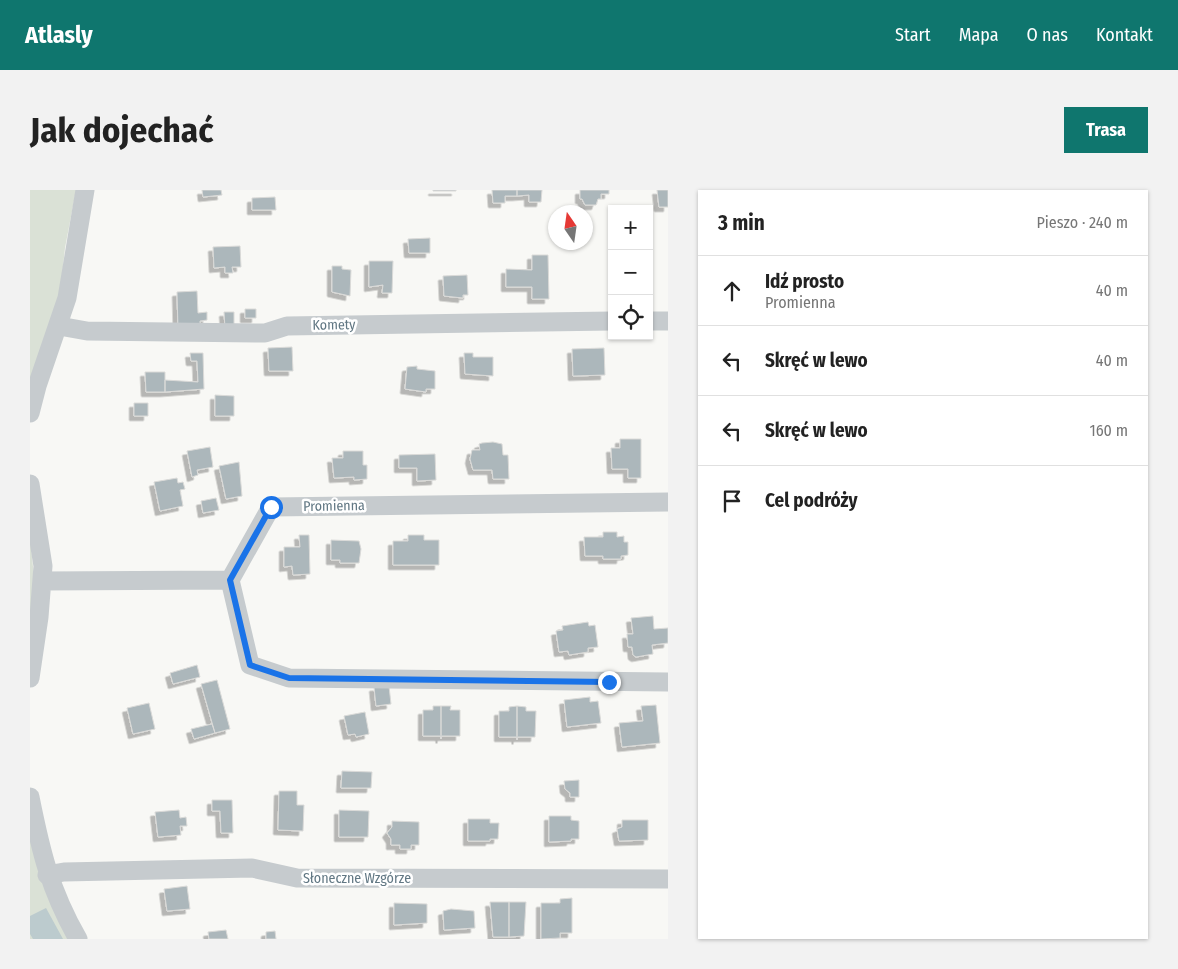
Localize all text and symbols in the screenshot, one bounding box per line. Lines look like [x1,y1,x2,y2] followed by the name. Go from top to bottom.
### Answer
[25,21,93,49] text: Atlasly
[895,24,931,46] text: Start
[959,24,999,46] text: Mapa
[1027,24,1068,46] text: O nas
[1096,24,1153,46] text: Kontakt
[1064,107,1148,153] button: Trasa
[30,109,213,151] text: Jak dojechać
[548,205,593,250] north arrow
[608,205,653,340] map controls
[608,205,653,250] button: +
[718,210,765,236] text: 3 min
[1036,213,1128,232] text: Pieszo · 240 m
[608,250,653,295] button: −
[765,270,844,293] text: Idź prosto
[718,277,746,305] icon: ahead
[1096,281,1128,300] text: 40 m
[765,293,836,312] text: Promienna
[608,295,653,340] button: locate
[312,316,356,334] street label: Komety
[718,347,746,375] icon: left
[765,349,868,372] text: Skręć w lewo
[1096,351,1128,370] text: 40 m
[718,417,746,445] icon: left
[765,419,868,442] text: Skręć w lewo
[1089,421,1128,440] text: 160 m
[718,487,746,515] icon: arrive
[765,489,858,512] text: Cel podróży
[260,496,283,519] route start
[303,497,365,515] street label: Promienna
[598,671,621,694] route end
[303,870,411,887] street label: Słoneczne Wzgórze

